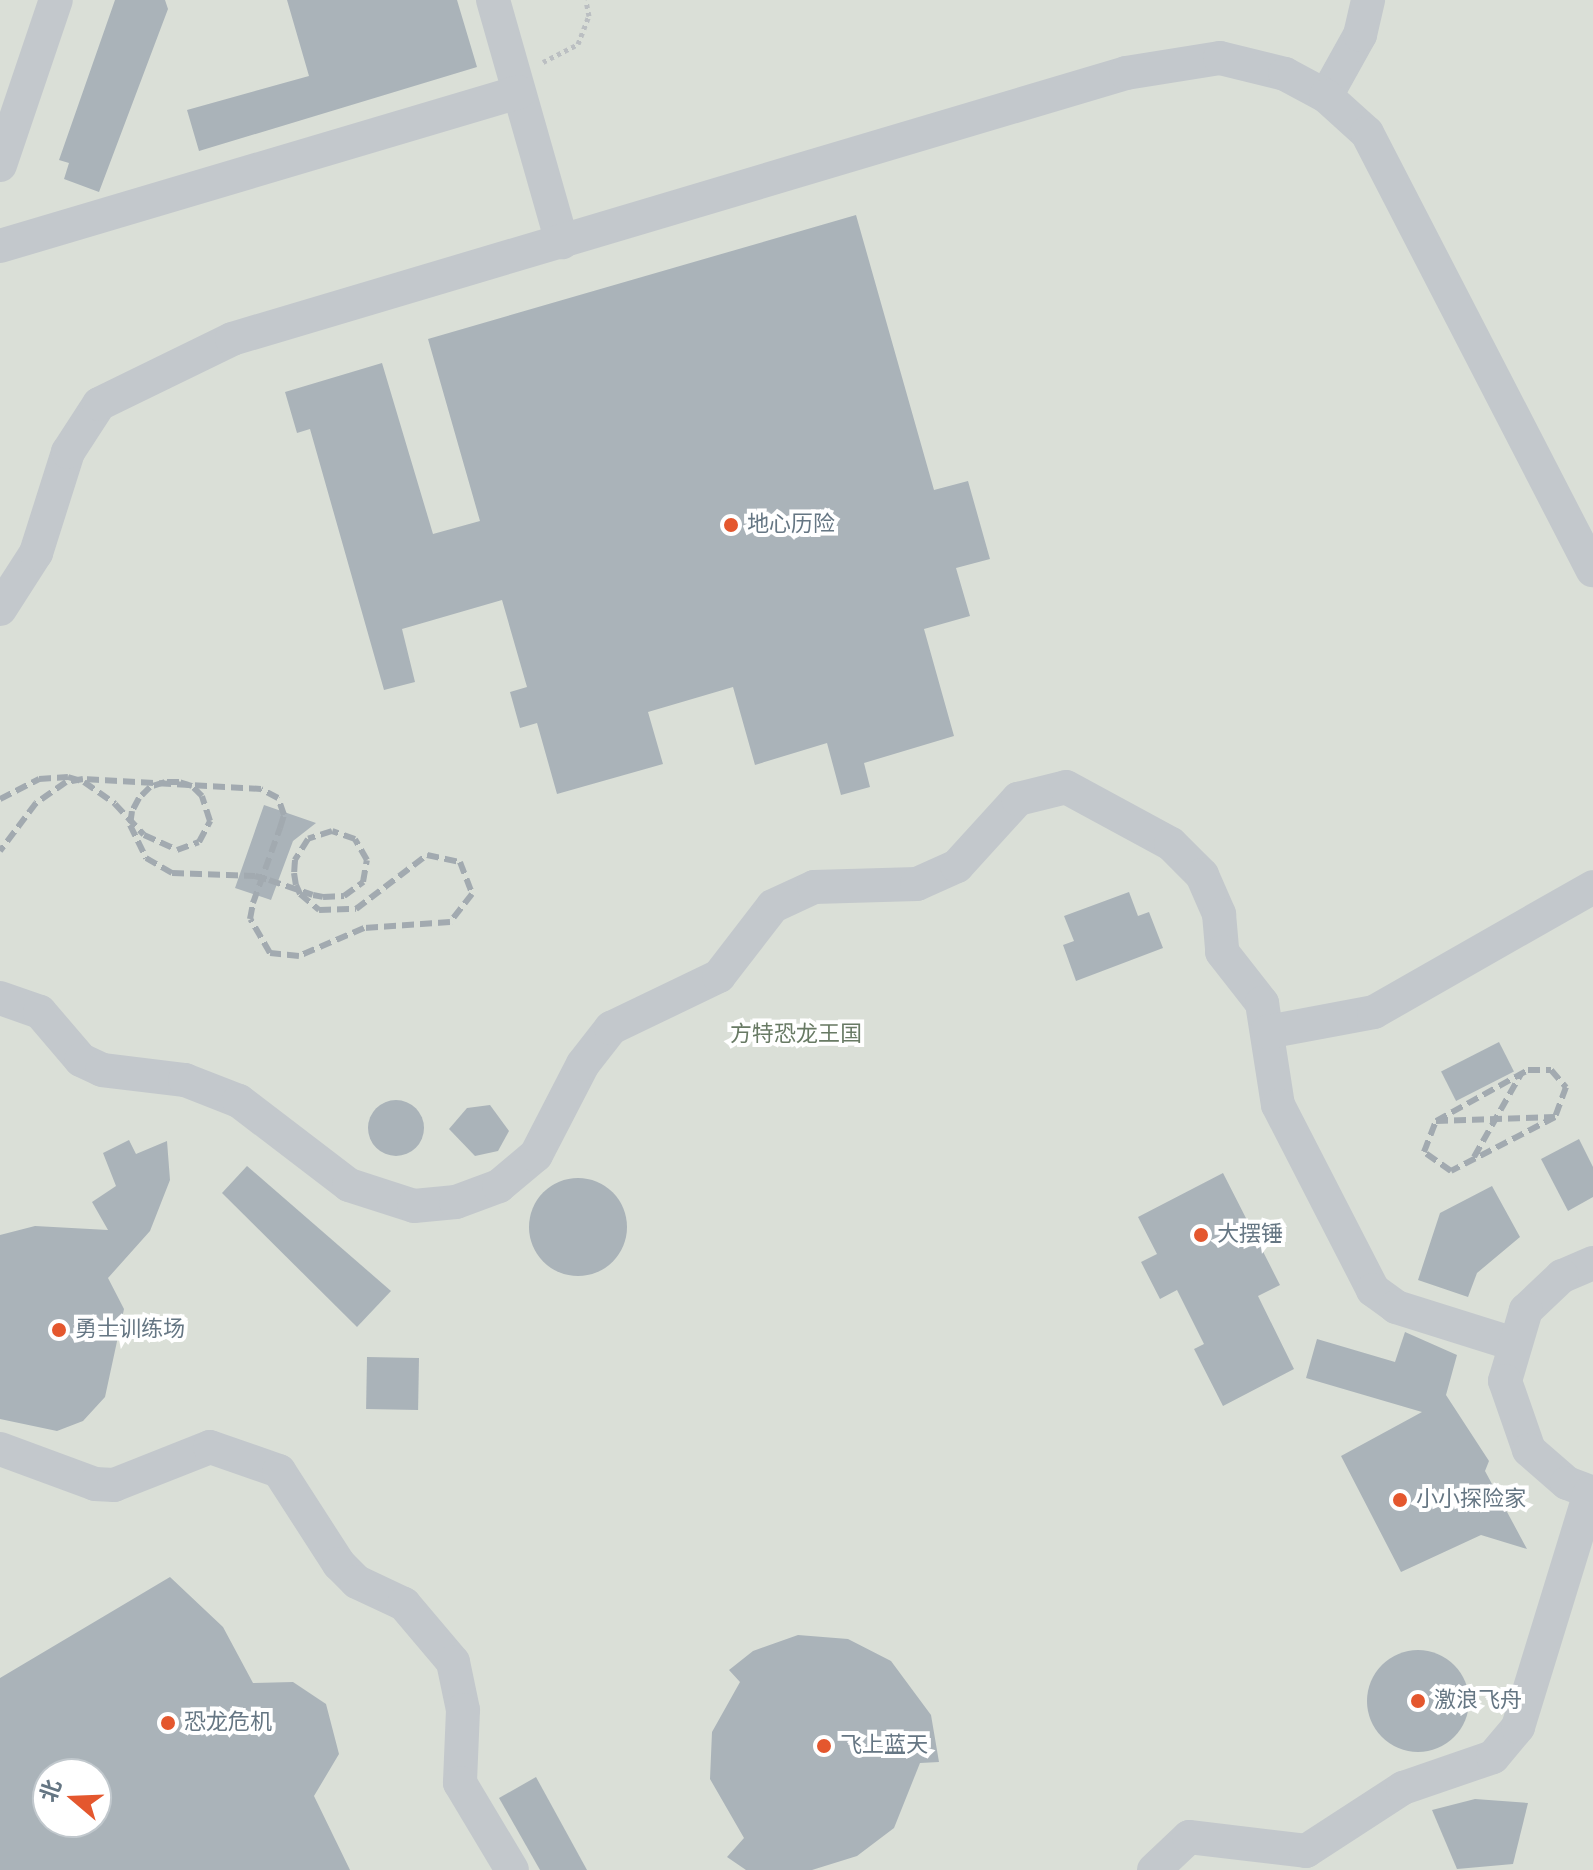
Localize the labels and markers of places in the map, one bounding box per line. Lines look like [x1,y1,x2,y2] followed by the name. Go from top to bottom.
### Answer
[747,512,835,538] place label: 地心历险
[722,516,740,534] marker: 地心历险
[1217,1222,1283,1248] place label: 大摆锤
[1192,1226,1210,1244] marker: 大摆锤
[75,1317,185,1343] place label: 勇士训练场
[50,1321,68,1339] marker: 勇士训练场
[1416,1487,1526,1513] place label: 小小探险家
[1391,1491,1409,1509] marker: 小小探险家
[1434,1688,1522,1714] place label: 激浪飞舟
[1409,1692,1427,1710] marker: 激浪飞舟
[184,1710,272,1736] place label: 恐龙危机
[159,1714,177,1732] marker: 恐龙危机
[840,1733,928,1759] place label: 飞上蓝天
[815,1737,833,1755] marker: 飞上蓝天

